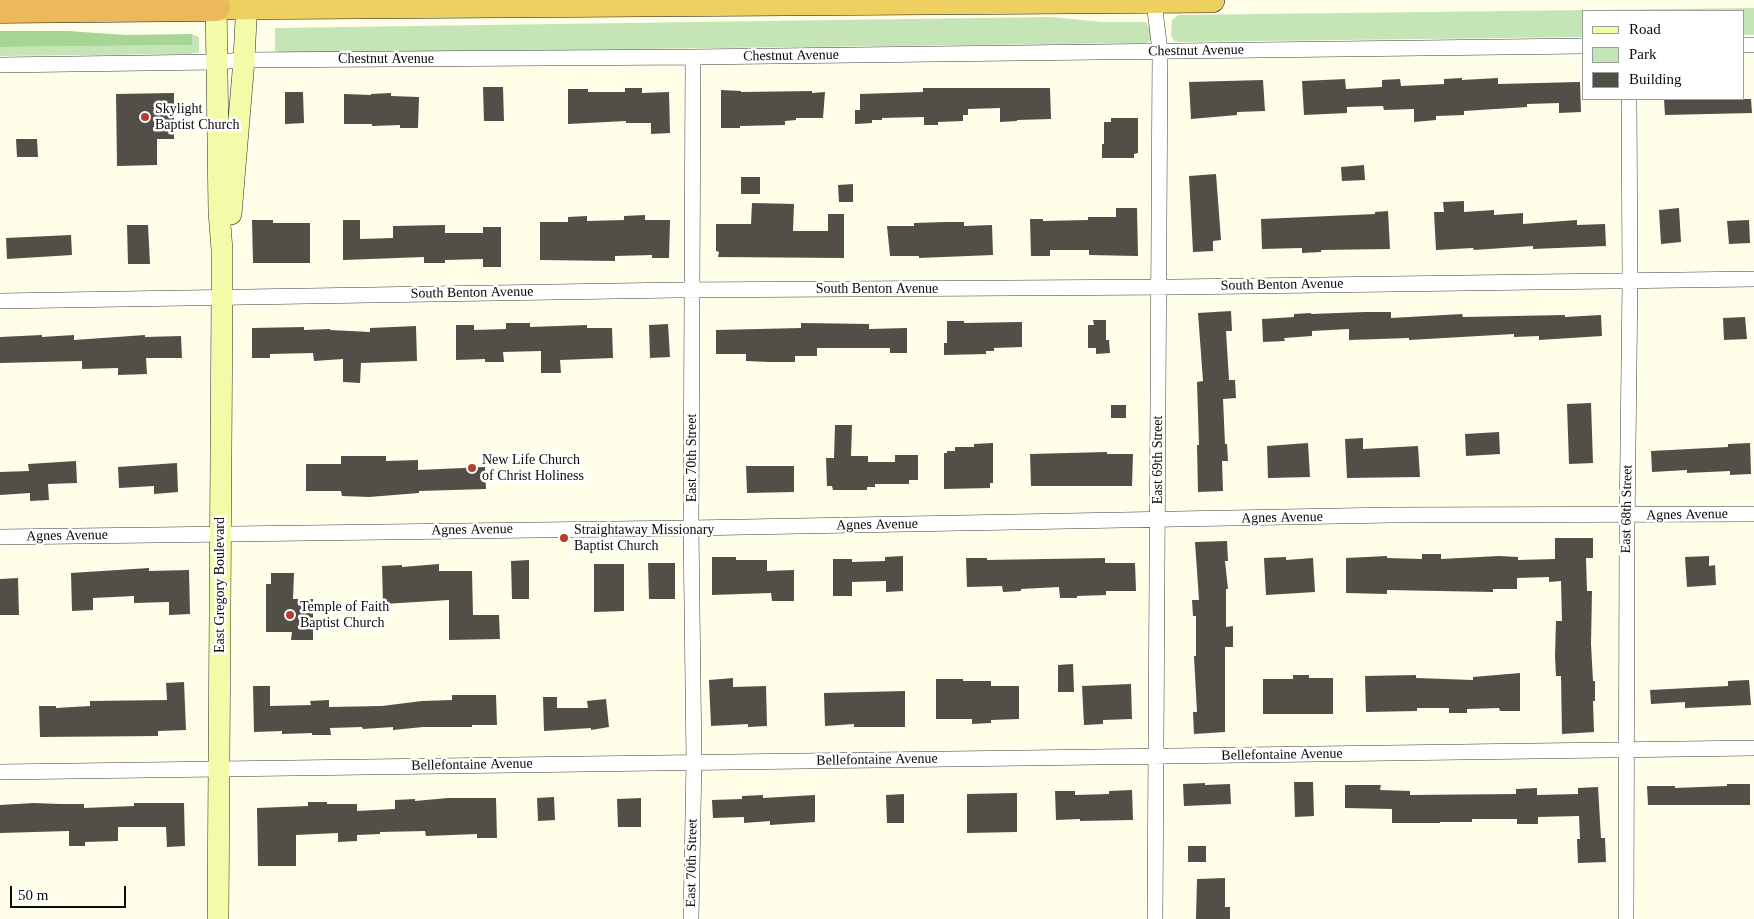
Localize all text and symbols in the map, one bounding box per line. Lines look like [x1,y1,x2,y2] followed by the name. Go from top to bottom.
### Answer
[1582,10,1744,100] legend
[1629,21,1661,37] text: Road
[1148,42,1244,60] street label: Chestnut Avenue
[1629,46,1657,62] text: Park
[743,47,839,65] street label: Chestnut Avenue
[338,51,434,67] street label: Chestnut Avenue
[1629,71,1682,87] text: Building
[155,101,239,134] place label: Skylight Baptist Church
[139,111,151,123] marker: Skylight Baptist Church
[1221,276,1343,294] street label: South Benton Avenue
[816,281,938,297] street label: South Benton Avenue
[411,284,533,302] street label: South Benton Avenue
[684,414,700,502] street label: East 70th Street
[1150,416,1166,504] street label: East 69th Street
[482,452,584,484] place label: New Life Church of Christ Holiness
[466,462,478,474] marker: New Life Church of Christ Holiness
[1618,465,1636,553] street label: East 68th Street
[1646,506,1728,524] street label: Agnes Avenue
[1241,509,1323,527] street label: Agnes Avenue
[836,516,918,534] street label: Agnes Avenue
[212,517,228,653] street label: East Gregory Boulevard
[431,521,513,539] street label: Agnes Avenue
[574,522,714,554] place label: Straightaway Missionary Baptist Church
[26,527,108,545] street label: Agnes Avenue
[558,532,570,544] marker: Straightaway Missionary Baptist Church
[300,599,389,632] place label: Temple of Faith Baptist Church
[284,609,296,621] marker: Temple of Faith Baptist Church
[1221,746,1343,764] street label: Bellefontaine Avenue
[816,751,938,769] street label: Bellefontaine Avenue
[411,756,533,774] street label: Bellefontaine Avenue
[683,819,701,907] street label: East 70th Street
[12,876,129,908] scale bar
[18,887,48,903] text: 50 m

